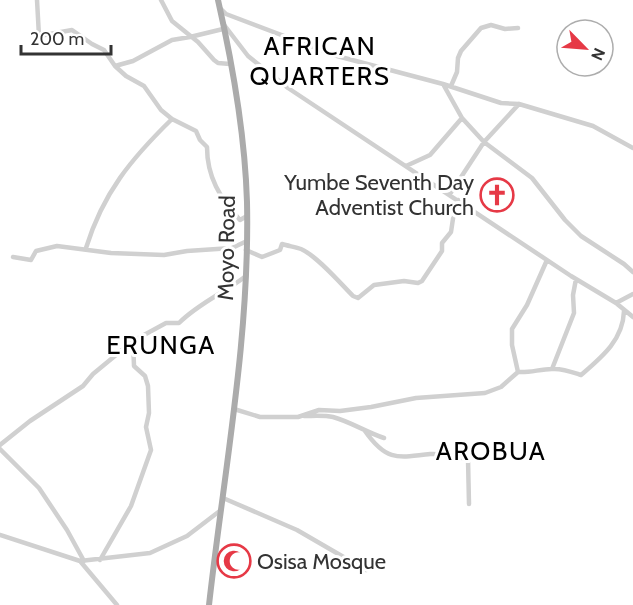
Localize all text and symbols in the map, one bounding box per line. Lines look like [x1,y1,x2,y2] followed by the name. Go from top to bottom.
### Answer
[21,18,111,56] scale bar
[555,18,615,78] north arrow
[30,28,84,50] text: 200 m
[250,30,390,92] district label: AFRICAN QUARTERS
[587,45,609,63] text: N
[283,169,474,221] place label: Yumbe Seventh Day Adventist Church
[479,177,515,213] church icon: Yumbe Seventh Day Adventist Church
[212,195,241,301] street label: Moyo Road
[106,329,216,361] district label: ERUNGA
[436,435,546,467] district label: AROBUA
[216,543,252,579] mosque icon: Osisa Mosque
[257,548,386,575] place label: Osisa Mosque

